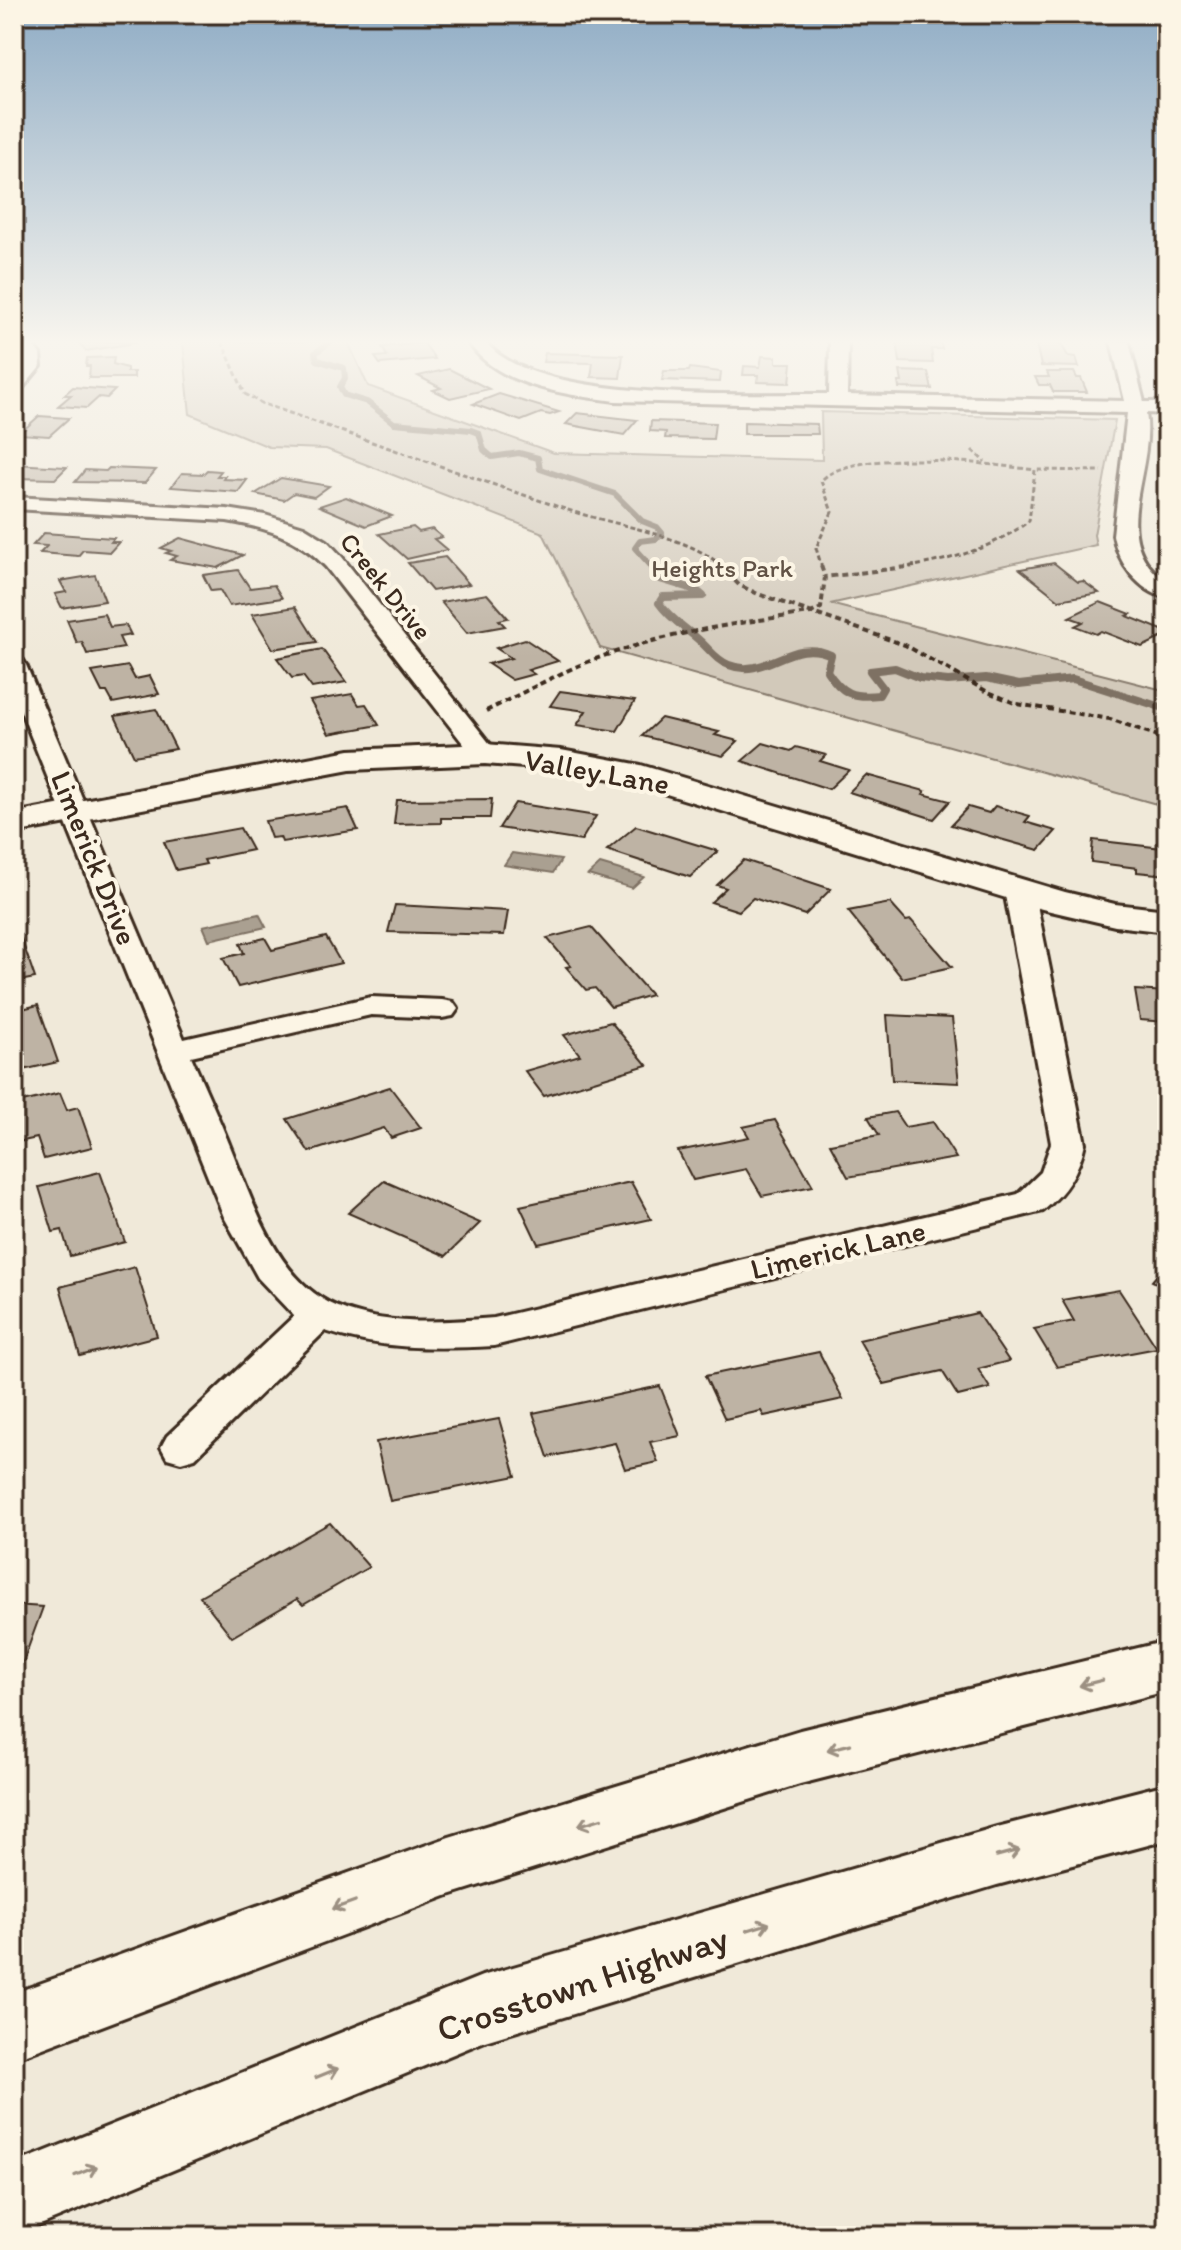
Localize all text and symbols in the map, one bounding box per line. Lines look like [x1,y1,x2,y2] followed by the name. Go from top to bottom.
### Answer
[333,526,439,646] street label: Creek Drive
[651,552,793,584] park label: Heights Park
[522,741,672,802] street label: Valley Lane
[43,765,146,950] street label: Limerick Drive
[747,1211,929,1288] street label: Limerick Lane
[1078,1677,1104,1692] one-way arrow
[826,1741,852,1756] one-way arrow
[578,1816,603,1830] one-way arrow
[994,1845,1020,1860] one-way arrow
[331,1898,356,1913] one-way arrow
[431,1916,733,2051] street label: Crosstown Highway
[745,1919,771,1934] one-way arrow
[314,2064,339,2079] one-way arrow
[73,2163,98,2177] one-way arrow

